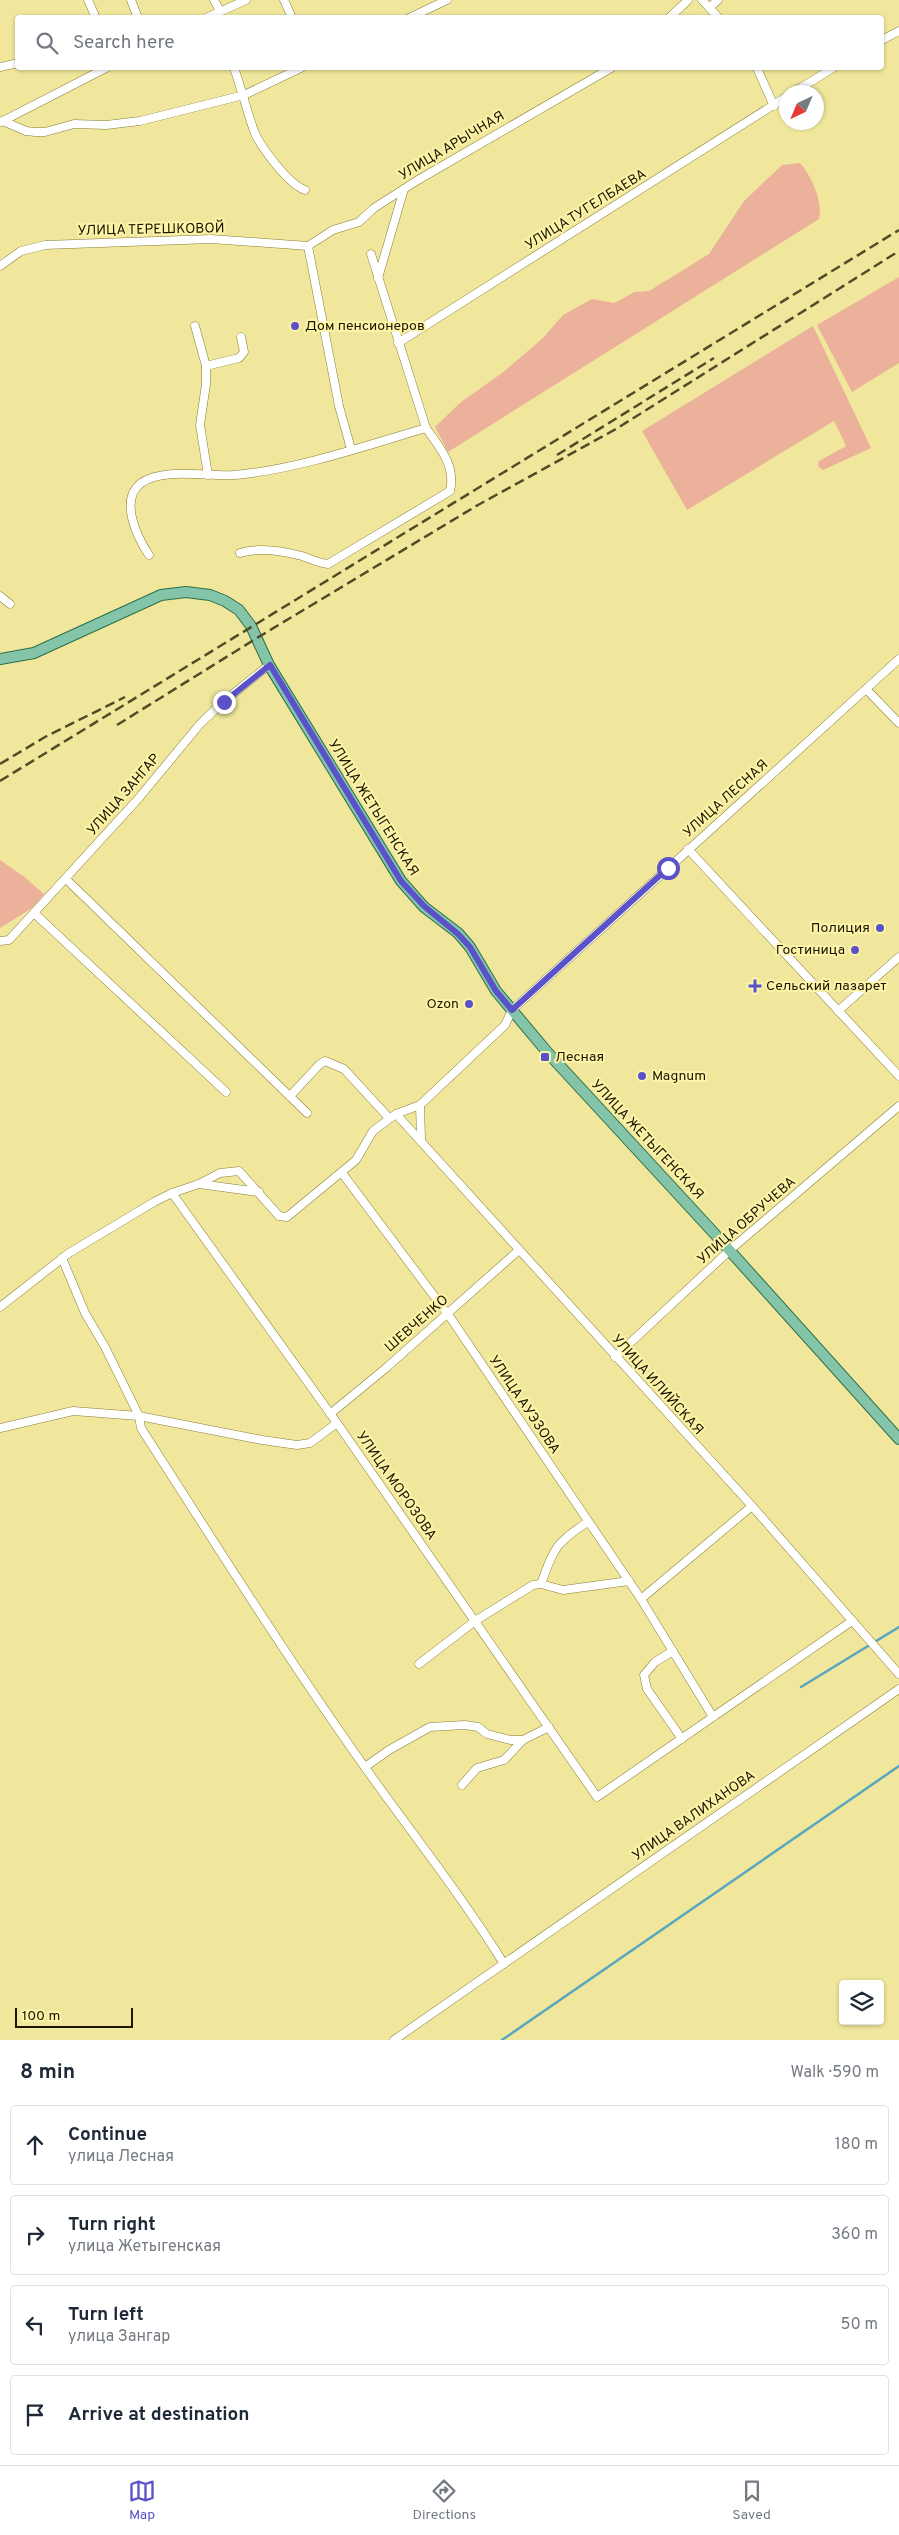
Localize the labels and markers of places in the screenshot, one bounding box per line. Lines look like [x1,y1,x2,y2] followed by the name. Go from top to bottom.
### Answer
[305,318,425,335] place label: Дом пенсионеров
[289,320,301,332] marker: Дом пенсионеров
[811,920,870,937] place label: Полиция
[874,922,886,934] marker: Полиция
[776,942,845,959] place label: Гостиница
[849,944,861,956] marker: Гостиница
[766,978,887,995] place label: Сельский лазарет
[748,979,762,993] marker: Сельский лазарет
[426,996,459,1013] place label: Ozon
[463,998,475,1010] marker: Ozon
[555,1049,604,1066] place label: Лесная
[539,1051,551,1063] marker: Лесная
[652,1068,706,1085] place label: Magnum
[636,1070,648,1082] marker: Magnum

